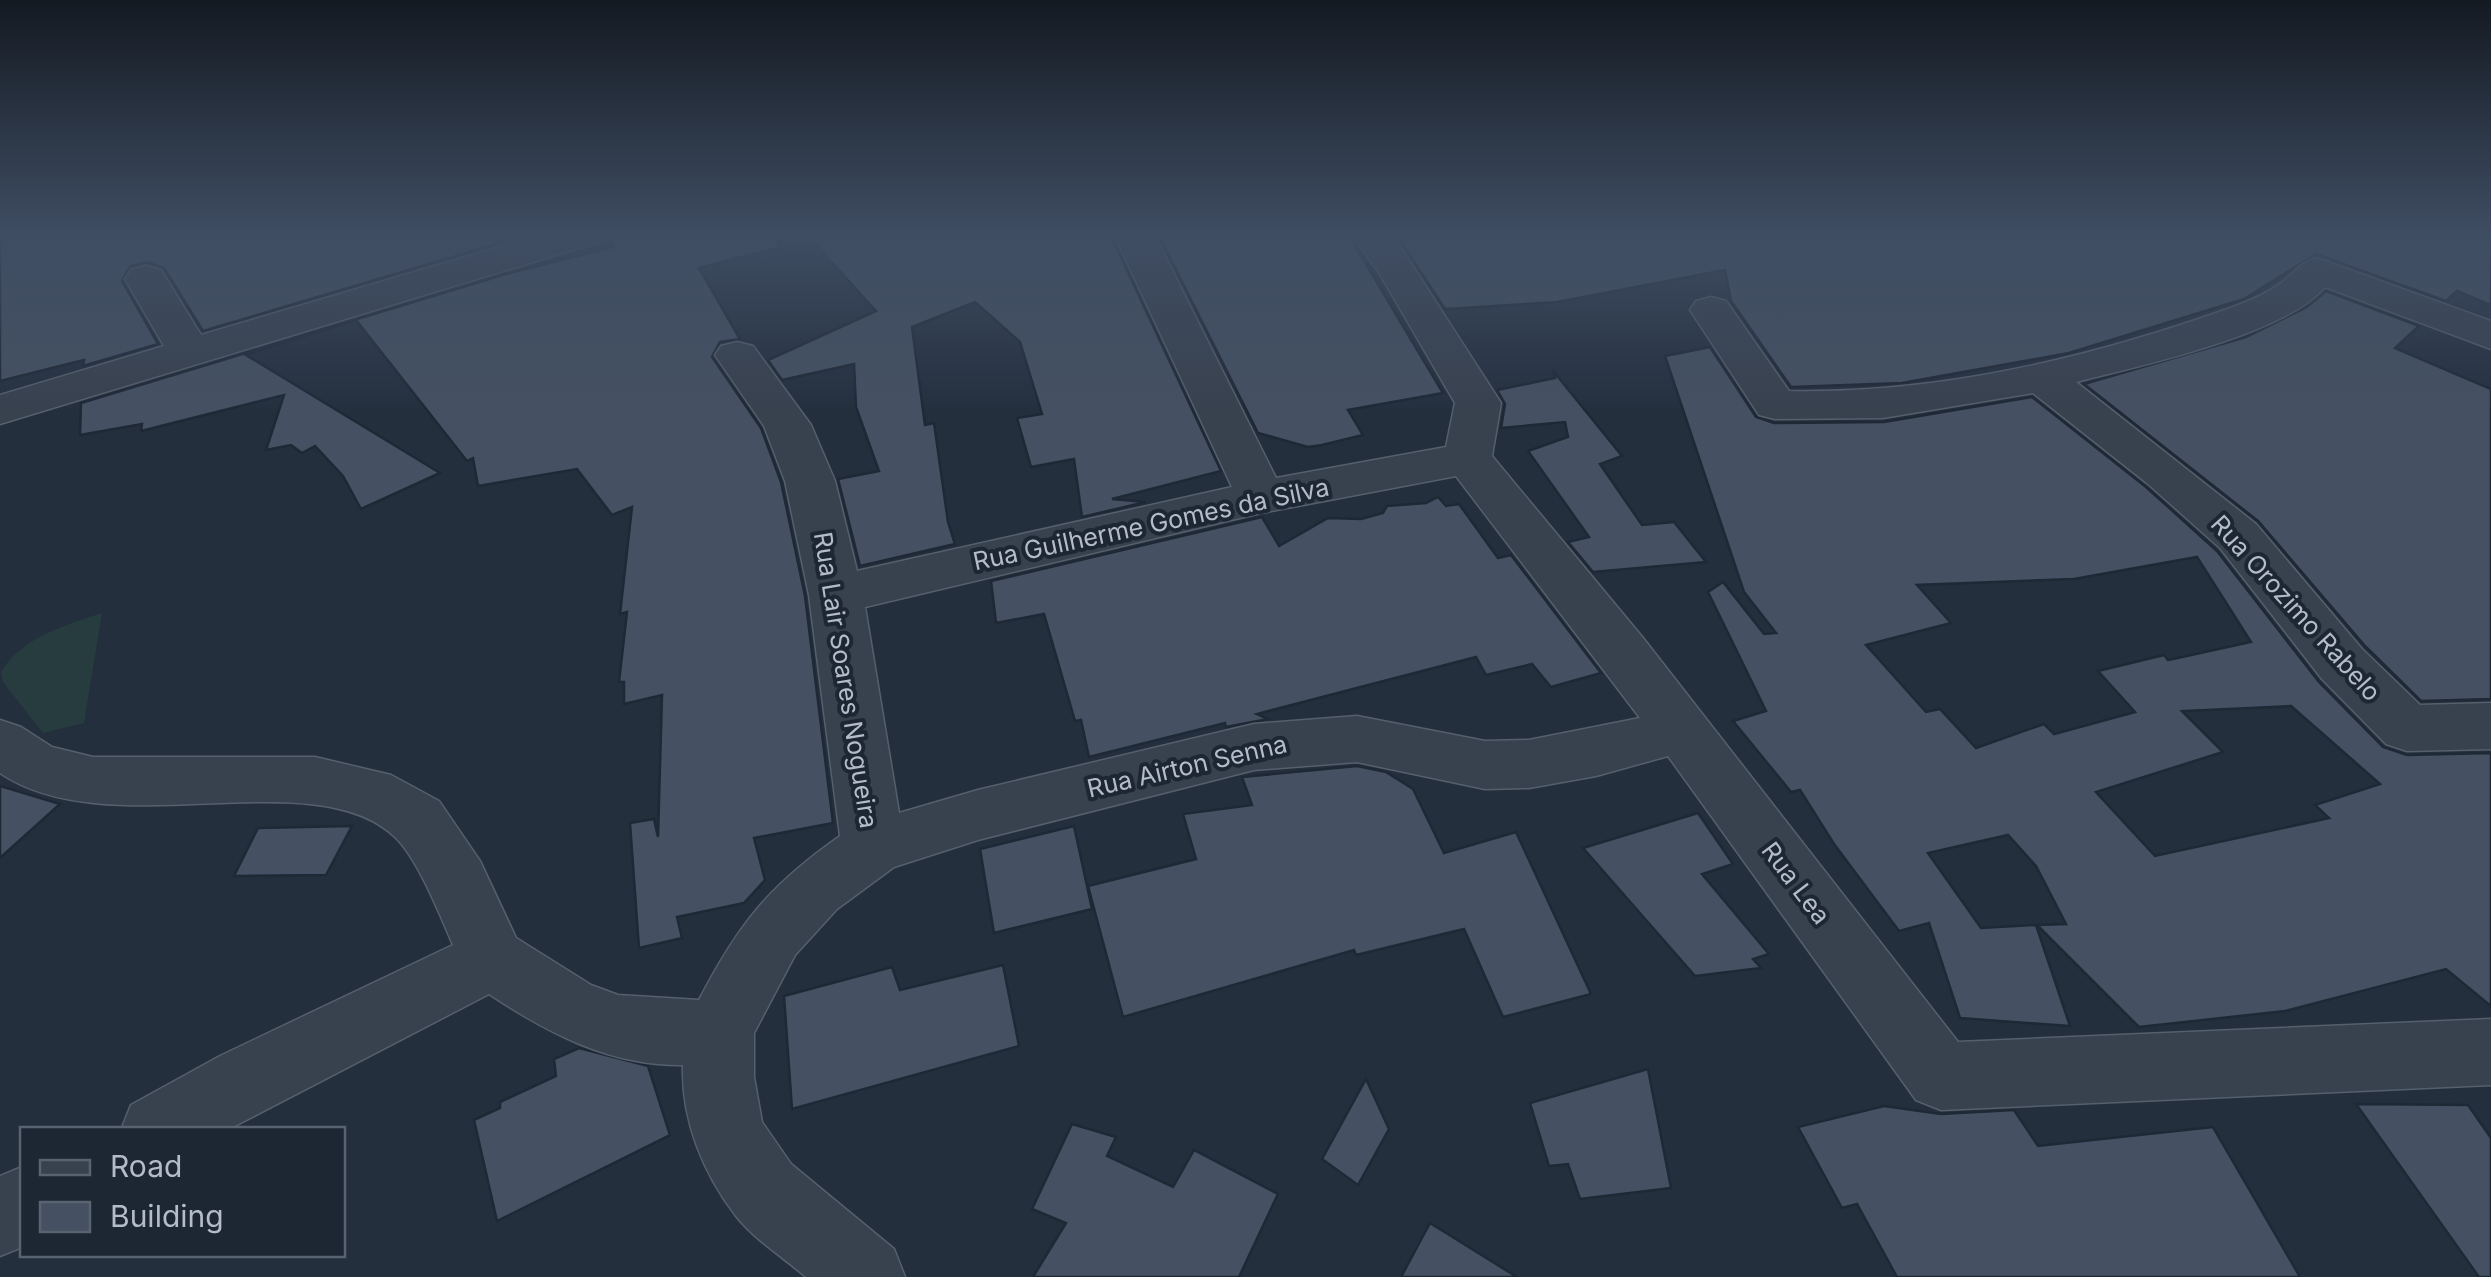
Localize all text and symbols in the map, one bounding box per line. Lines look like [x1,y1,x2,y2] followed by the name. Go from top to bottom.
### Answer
[970,472,1332,576] street label: Rua Guilherme Gomes da Silva
[2205,509,2387,707] street label: Rua Orozimo Rabelo
[808,530,884,830] street label: Rua Lair Soares Nogueira
[1084,728,1290,804] street label: Rua Airton Senna
[1755,836,1837,930] street label: Rua Lea
[20,1127,345,1257] legend
[110,1148,182,1184] text: Road
[110,1198,224,1234] text: Building

